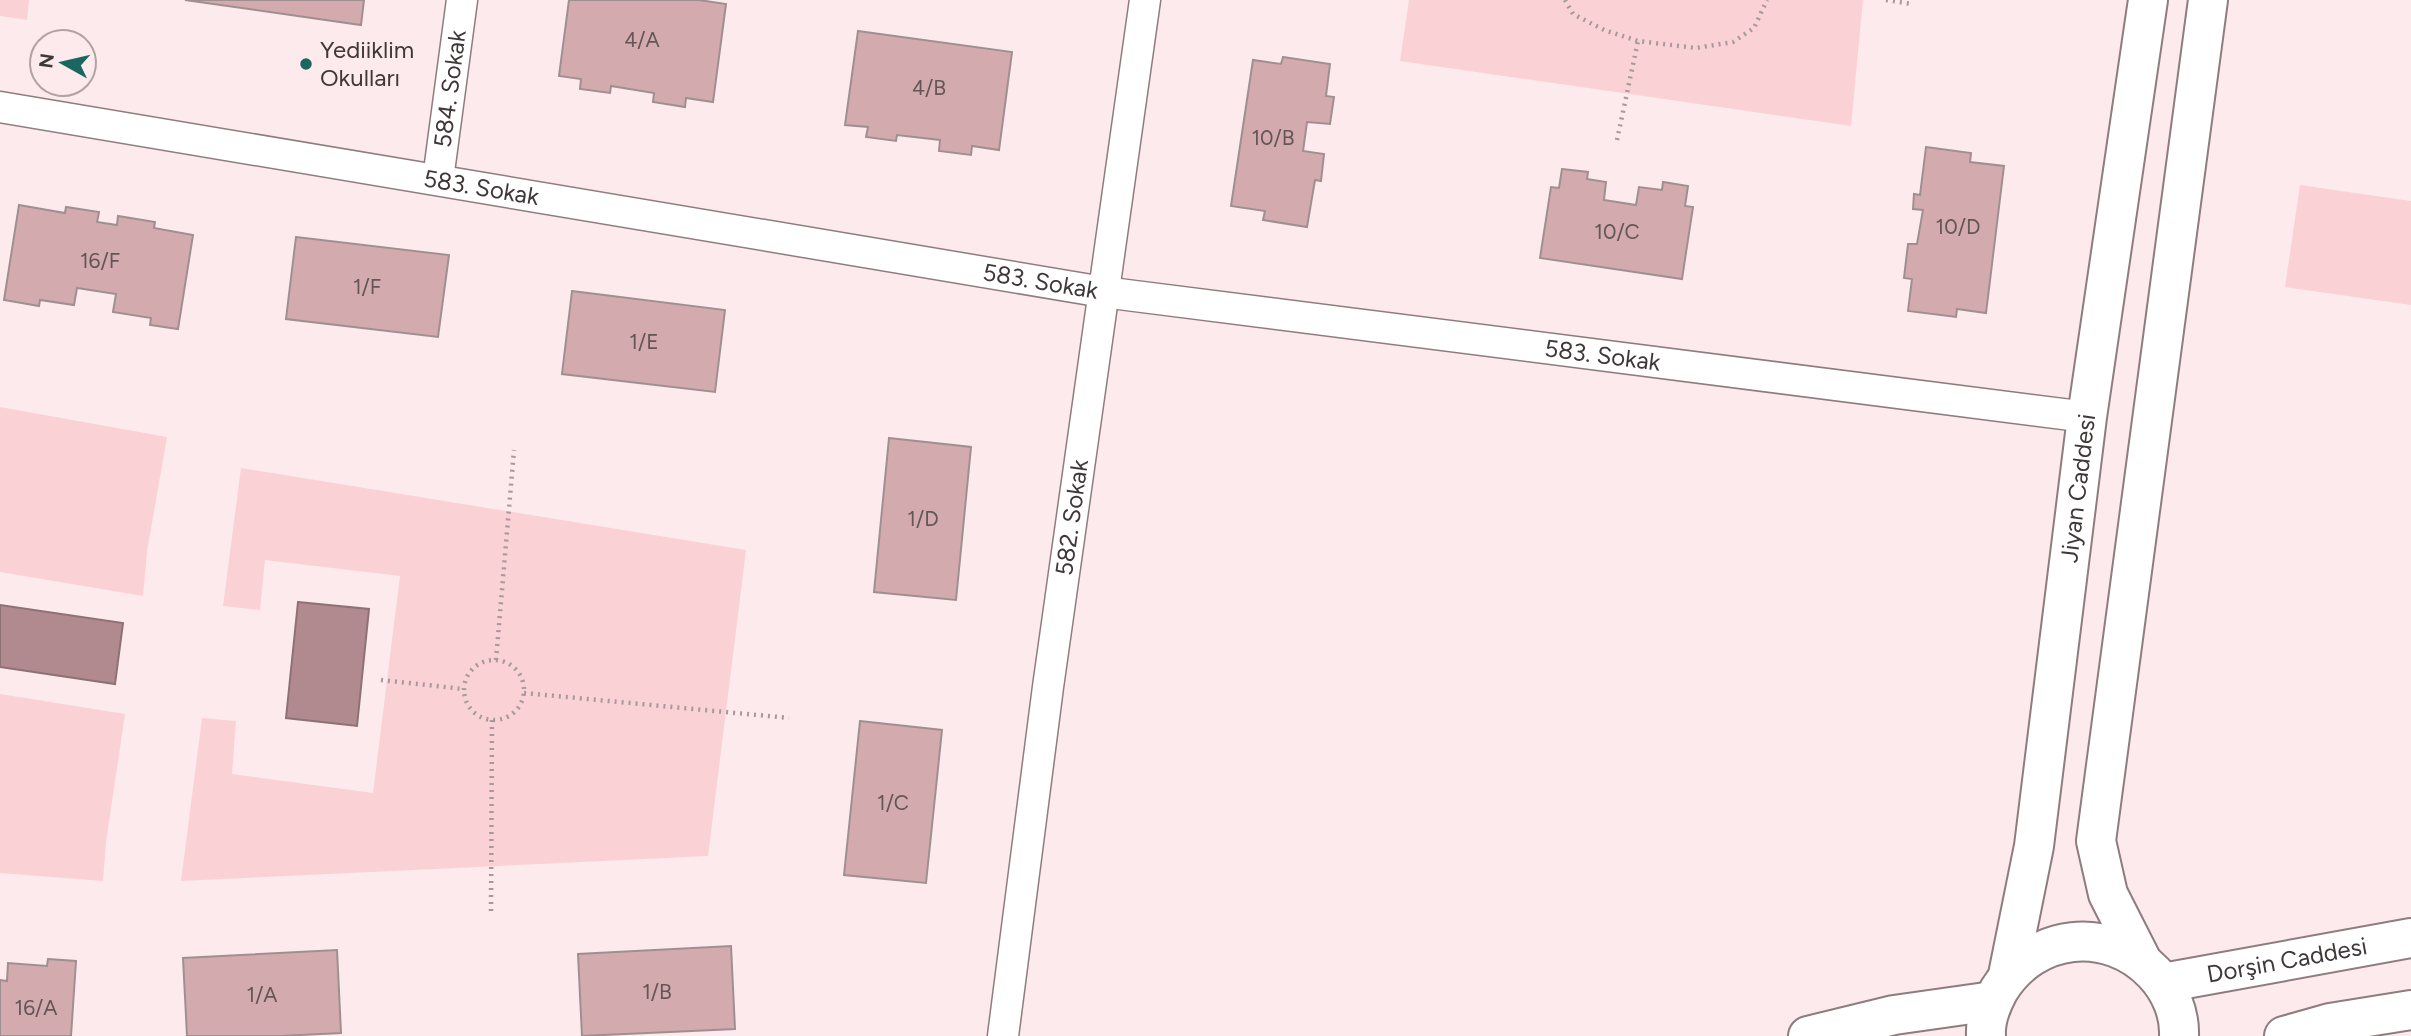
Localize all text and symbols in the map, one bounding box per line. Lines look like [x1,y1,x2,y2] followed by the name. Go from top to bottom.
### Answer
[624,27,660,52] house number: 4/A
[28,28,98,98] north arrow
[427,28,472,149] street label: 584. Sokak
[320,35,414,92] place label: Yediiklim Okulları
[34,52,59,70] text: N
[298,56,314,72] marker: Yediiklim Okulları
[912,75,946,100] house number: 4/B
[1251,125,1295,150] house number: 10/B
[422,163,542,211] street label: 583. Sokak
[1936,214,1980,239] house number: 10/D
[1594,219,1640,244] house number: 10/C
[80,248,120,273] house number: 16/F
[981,257,1101,305] street label: 583. Sokak
[353,274,381,299] house number: 1/F
[629,329,659,354] house number: 1/E
[1543,333,1663,377] street label: 583. Sokak
[2054,412,2101,564] street label: Jiyan Caddesi
[1049,457,1094,577] street label: 582. Sokak
[907,506,939,531] house number: 1/D
[877,790,909,815] house number: 1/C
[2204,931,2369,989] street label: Dorşin Caddesi
[642,979,672,1004] house number: 1/B
[246,982,278,1007] house number: 1/A
[15,995,57,1020] house number: 16/A

